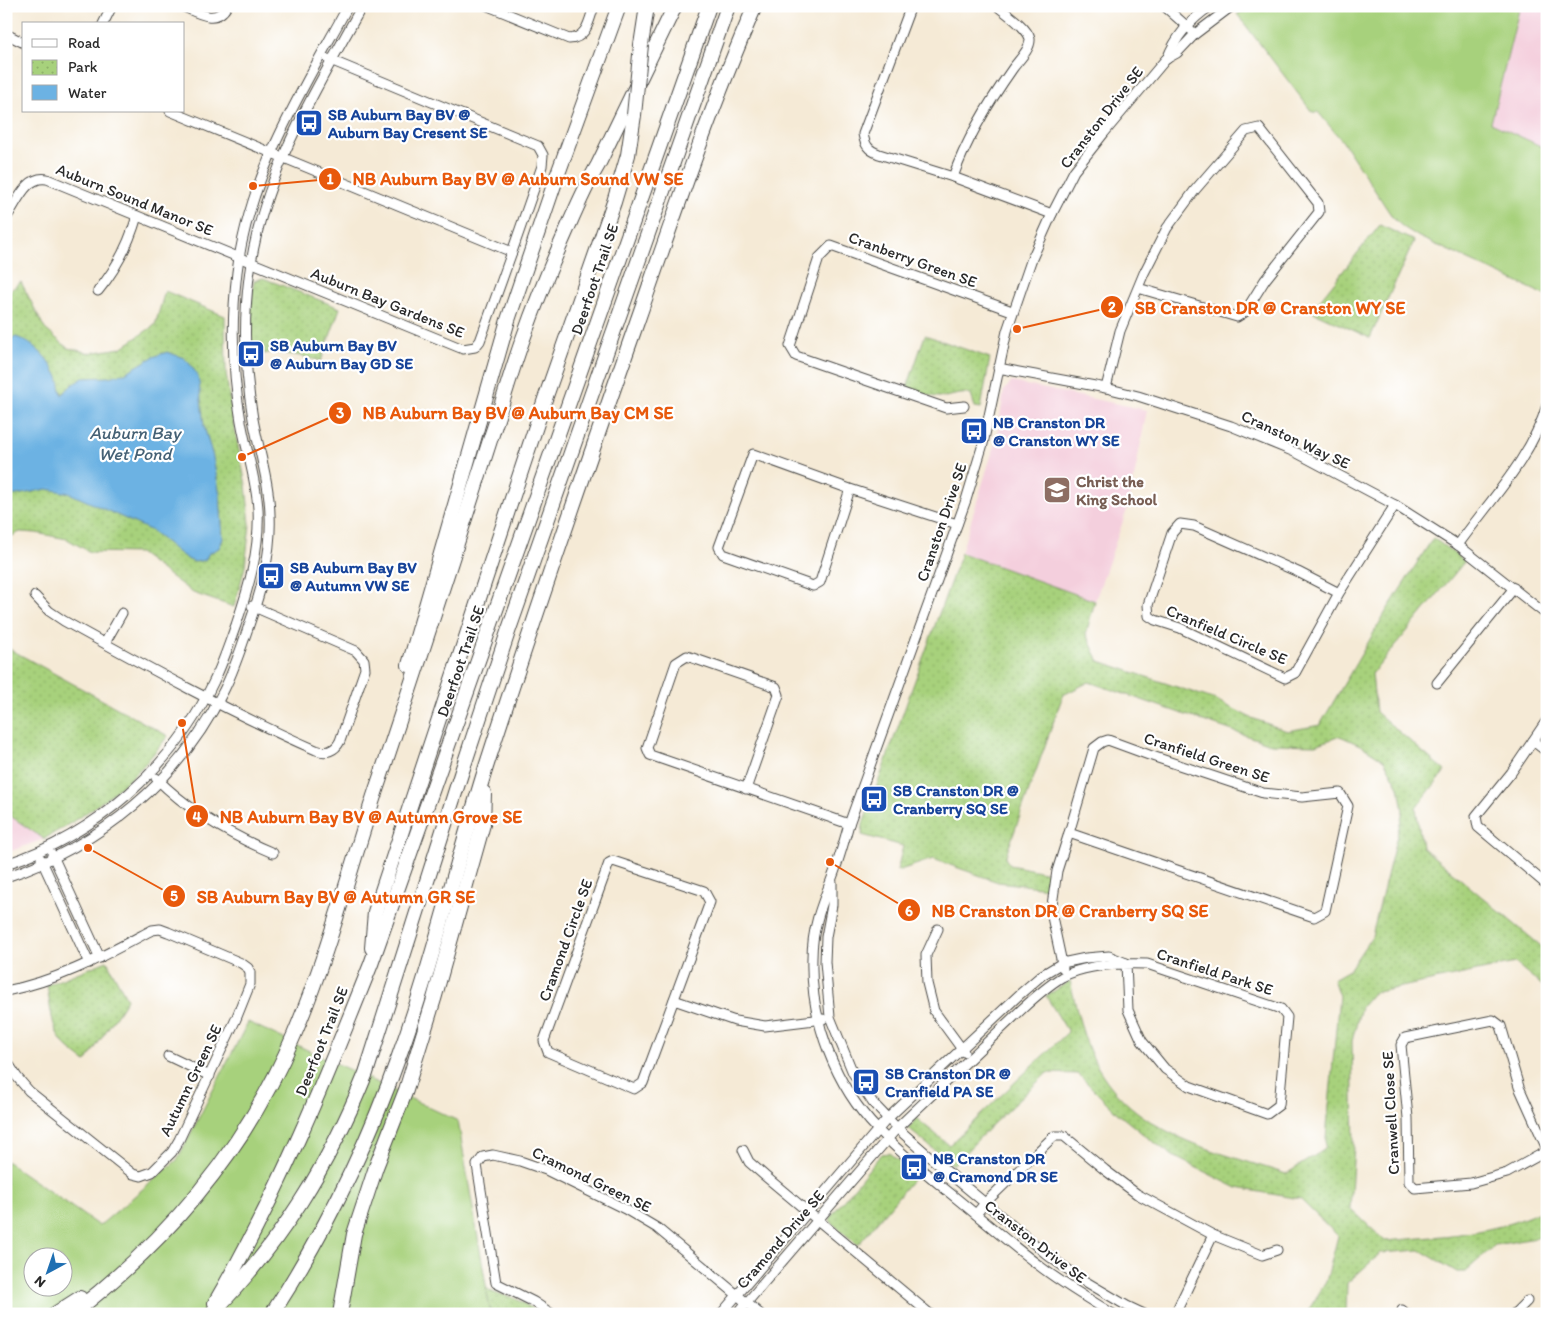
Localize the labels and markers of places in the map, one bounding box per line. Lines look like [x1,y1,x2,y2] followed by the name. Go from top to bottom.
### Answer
[327,105,488,143] place label: SB Auburn Bay BV @ Auburn Bay Cresent SE
[294,108,324,138] bus stop icon: SB Auburn Bay BV @ Auburn Bay Cresent SE
[317,163,693,196] callout: NB Auburn Bay BV @ Auburn Sound VW SE
[1100,291,1415,324] callout: SB Cranston DR @ Cranston WY SE
[270,336,413,374] place label: SB Auburn Bay BV @ Auburn Bay GD SE
[236,339,266,369] bus stop icon: SB Auburn Bay BV @ Auburn Bay GD SE
[328,396,684,429] callout: NB Auburn Bay BV @ Auburn Bay CM SE
[993,413,1120,450] place label: NB Cranston DR @ Cranston WY SE
[959,416,989,446] bus stop icon: NB Cranston DR @ Cranston WY SE
[1076,472,1158,510] place label: Christ the King School
[1042,475,1072,505] school or university icon: Christ the King School
[290,558,417,595] place label: SB Auburn Bay BV @ Autumn VW SE
[256,561,286,591] bus stop icon: SB Auburn Bay BV @ Autumn VW SE
[893,781,1019,819] place label: SB Cranston DR @ Cranberry SQ SE
[859,784,889,814] bus stop icon: SB Cranston DR @ Cranberry SQ SE
[185,800,532,833] callout: NB Auburn Bay BV @ Autumn Grove SE
[161,880,485,913] callout: SB Auburn Bay BV @ Autumn GR SE
[896,894,1218,927] callout: NB Cranston DR @ Cranberry SQ SE
[885,1064,1011,1101] place label: SB Cranston DR @ Cranfield PA SE
[851,1067,881,1097] bus stop icon: SB Cranston DR @ Cranfield PA SE
[933,1149,1058,1186] place label: NB Cranston DR @ Cramond DR SE
[899,1152,929,1182] bus stop icon: NB Cranston DR @ Cramond DR SE

